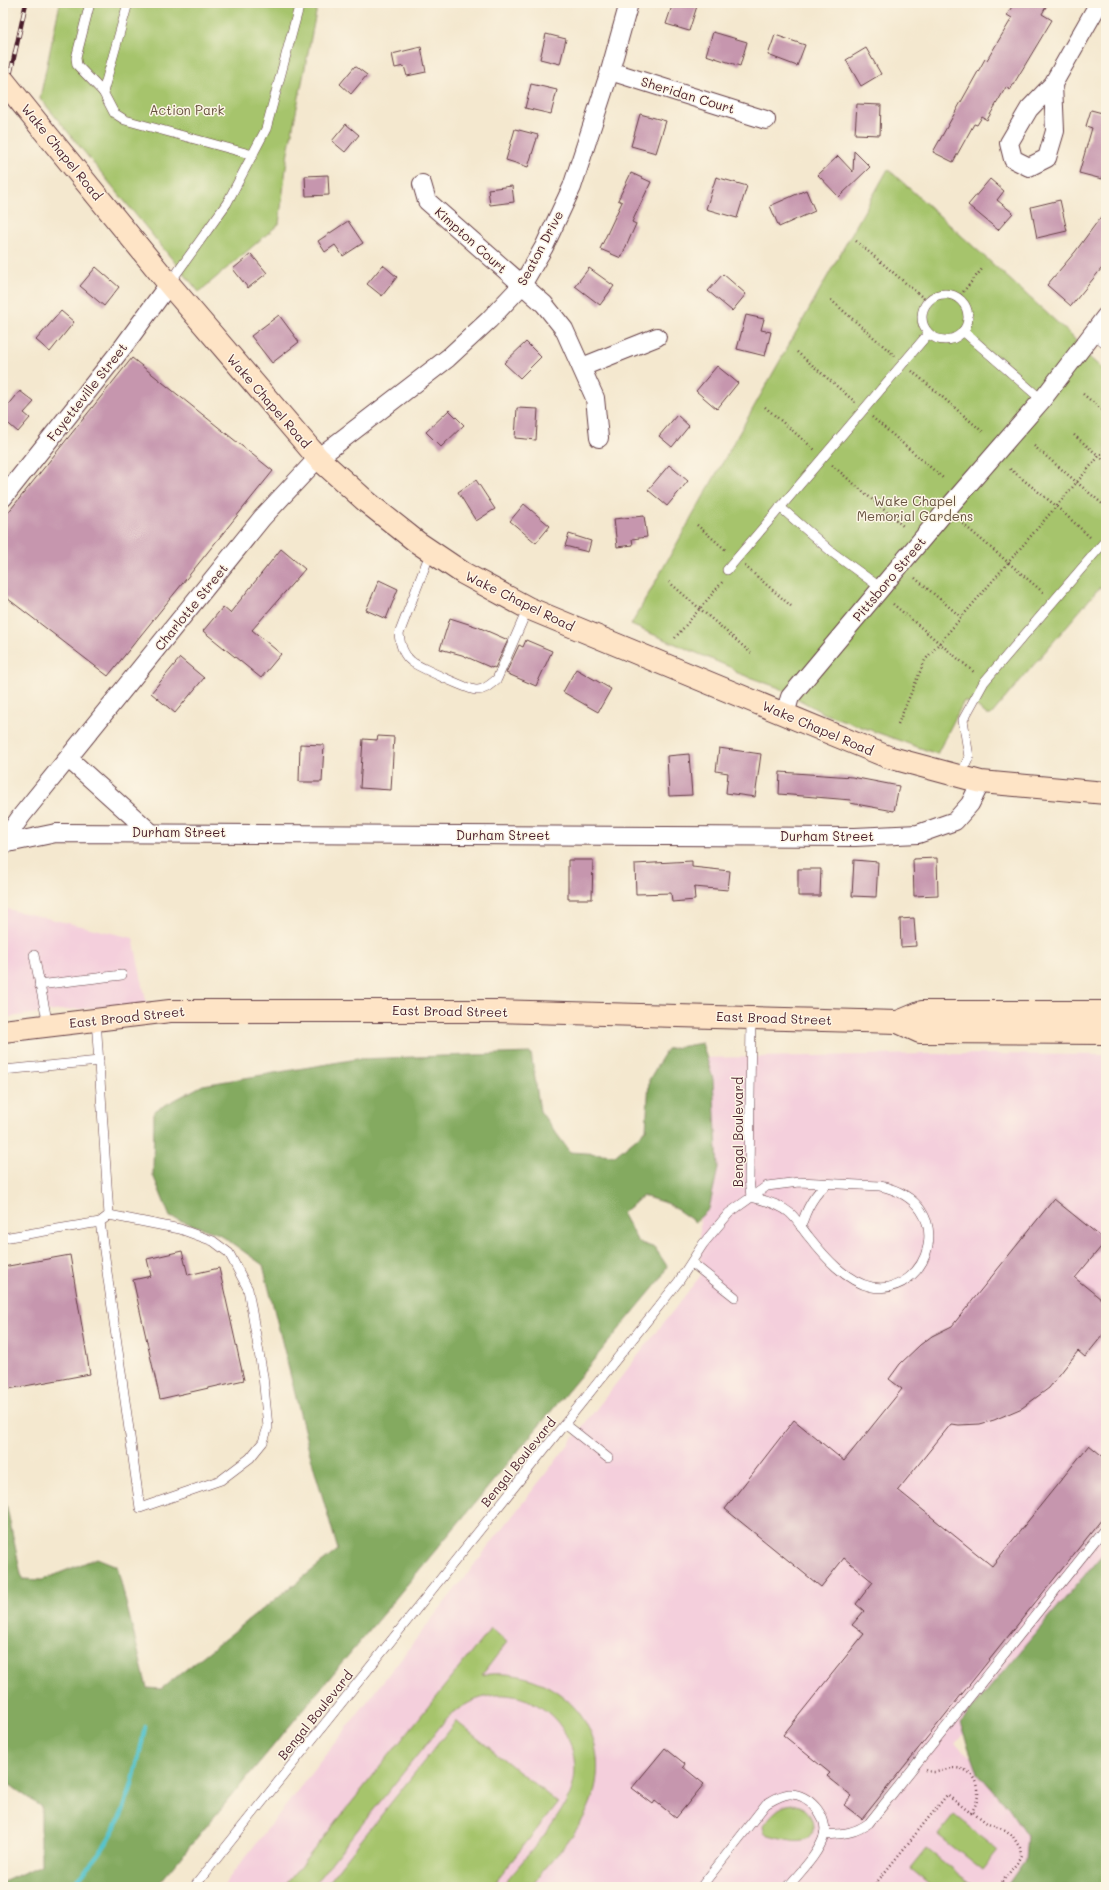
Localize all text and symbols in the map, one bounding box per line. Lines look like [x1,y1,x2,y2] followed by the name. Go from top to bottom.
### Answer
[639,72,737,117] street label: Sheridan Court
[18,100,107,203] street label: Wake Chapel Road
[150,101,225,118] park label: Action Park
[432,203,511,277] street label: Kimpton Court
[513,207,566,288] street label: Seaton Drive
[43,339,131,444] street label: Fayetteville Street
[224,350,315,451] street label: Wake Chapel Road
[857,492,973,524] park label: Wake Chapel Memorial Gardens
[848,533,929,625] street label: Pittsboro Street
[150,559,231,654] street label: Charlotte Street
[463,567,578,634] street label: Wake Chapel Road
[760,696,876,759] street label: Wake Chapel Road
[132,823,226,840] street label: Durham Street
[456,826,550,843] street label: Durham Street
[780,827,874,844] street label: Durham Street
[392,1001,508,1020] street label: East Broad Street
[68,1002,186,1031] street label: East Broad Street
[716,1007,833,1028] street label: East Broad Street
[729,1077,746,1187] street label: Bengal Boulevard
[476,1413,559,1510] street label: Bengal Boulevard
[273,1666,356,1763] street label: Bengal Boulevard

